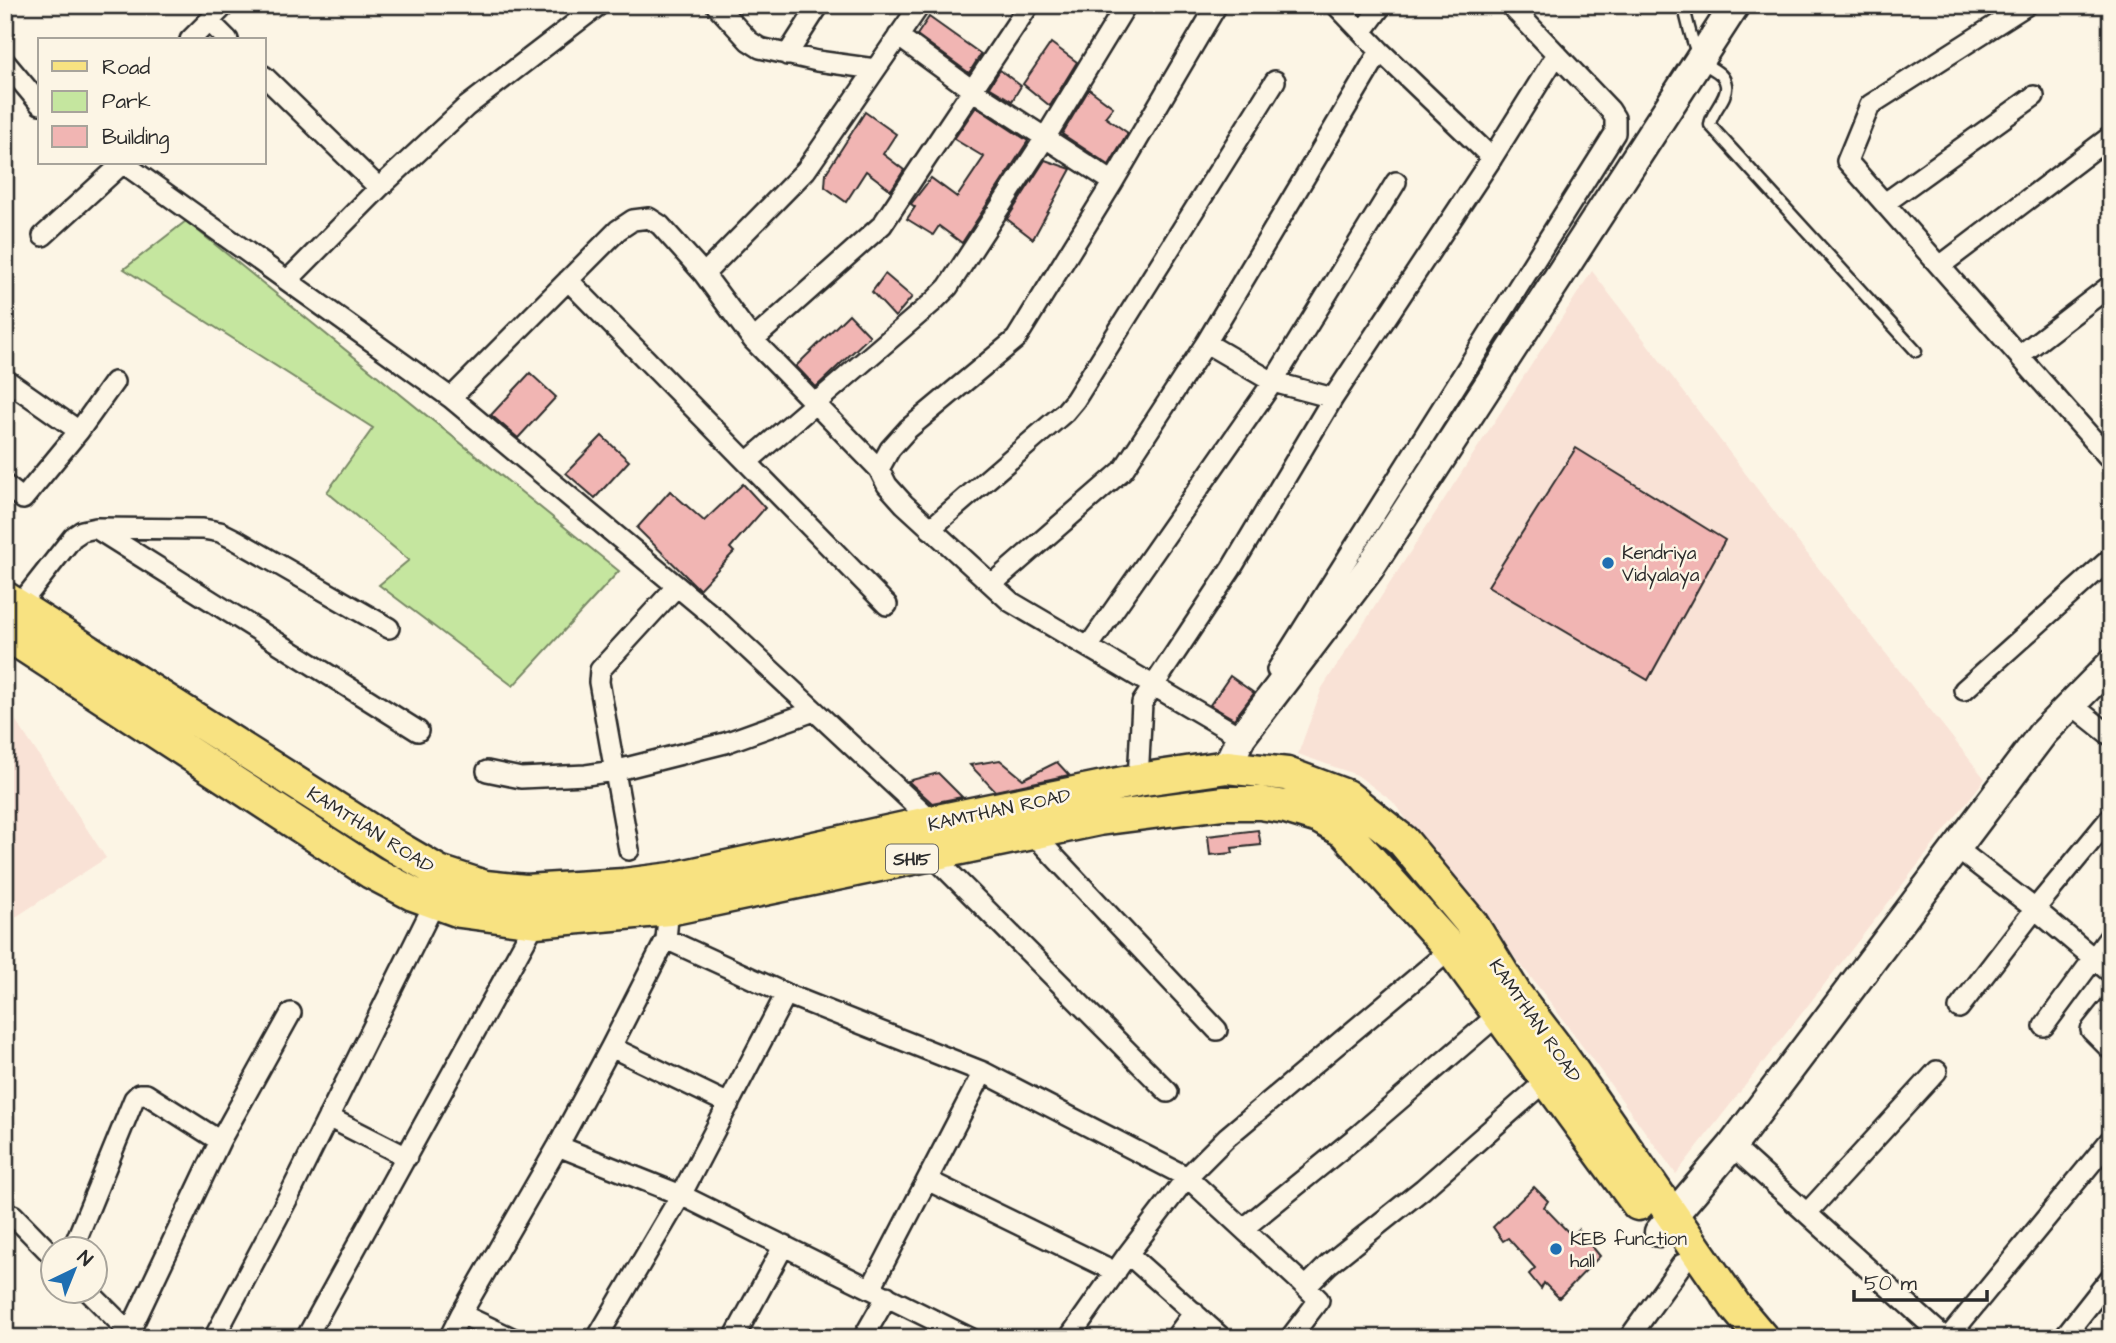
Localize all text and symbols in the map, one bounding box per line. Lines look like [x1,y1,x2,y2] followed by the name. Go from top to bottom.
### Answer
[38,38,266,164] legend
[102,53,150,82] text: Road
[102,87,151,116] text: Park
[102,123,170,154] text: Building
[1622,540,1700,590] place label: Kendriya Vidyalaya
[1600,555,1616,571] marker: Kendriya Vidyalaya
[301,780,439,880] street label: KAMTHAN ROAD
[925,782,1073,839] street label: KAMTHAN ROAD
[886,844,938,874] road number: SH15
[1482,954,1587,1088] street label: KAMTHAN ROAD
[1570,1226,1687,1275] place label: KEB function hall
[38,1234,108,1304] north arrow
[1548,1241,1564,1257] marker: KEB function hall
[71,1245,98,1273] text: N
[1854,1259,1986,1303] scale bar
[1864,1269,1918,1298] text: 50 m

